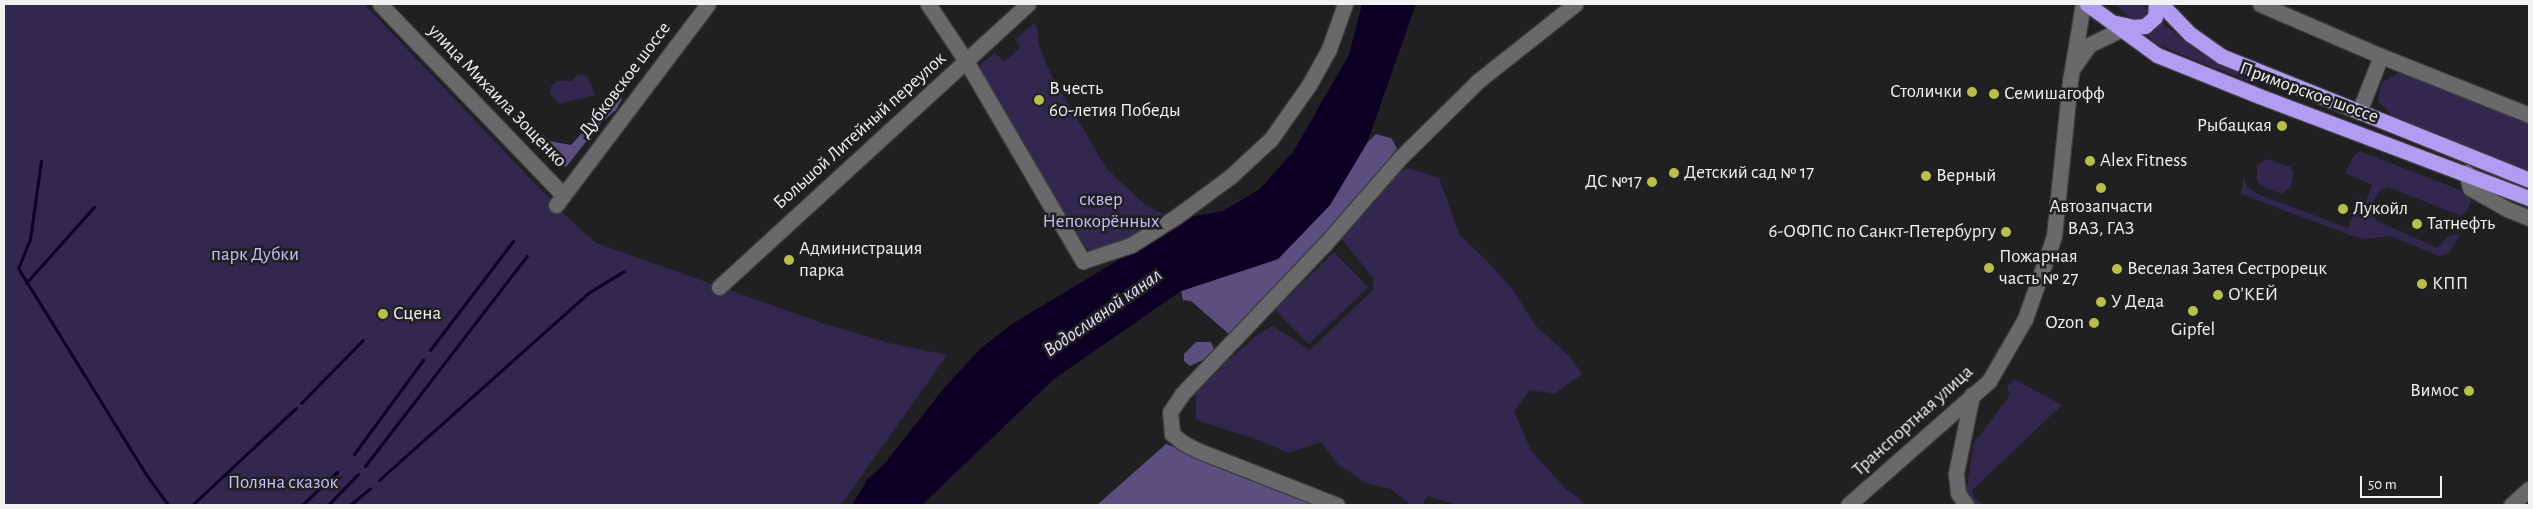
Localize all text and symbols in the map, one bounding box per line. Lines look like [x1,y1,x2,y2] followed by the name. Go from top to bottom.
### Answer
[574,18,676,142] street label: Дубковское шоссе
[423,20,571,172] street label: улица Михаила Зощенко
[769,47,951,215] street label: Большой Литейный переулок
[2236,57,2382,129] street label: Приморское шоссе
[1049,78,1181,122] place label: В честь 60-летия Победы
[1890,81,1962,103] place label: Столички
[2004,83,2105,105] place label: Семишагофф
[1966,86,1978,98] marker: Столички
[1988,88,2000,100] marker: Семишагофф
[1033,94,1045,106] marker: В честь 60-летия Победы
[2197,115,2272,137] place label: Рыбацкая
[2276,120,2288,132] marker: Рыбацкая
[2100,150,2187,172] place label: Alex Fitness
[2084,155,2096,167] marker: Alex Fitness
[1684,162,1814,184] place label: Детский сад № 17
[1936,165,1996,187] place label: Верный
[1668,167,1680,179] marker: Детский сад № 17
[1920,170,1932,182] marker: Верный
[1585,171,1642,193] place label: ДС №17
[1646,176,1658,188] marker: ДС №17
[2095,182,2107,194] marker: Автозапчасти ВАЗ, ГАЗ
[1043,189,1159,233] park label: сквер Непокорённых
[2049,196,2153,240] place label: Автозапчасти ВАЗ, ГАЗ
[2353,198,2408,220] place label: Лукойл
[2337,203,2349,215] marker: Лукойл
[2427,213,2495,235] place label: Татнефть
[2411,218,2423,230] marker: Татнефть
[1769,221,1996,243] place label: 6-ОФПС по Санкт-Петербургу
[2000,226,2012,238] marker: 6-ОФПС по Санкт-Петербургу
[799,238,922,282] place label: Администрация парка
[211,244,299,266] park label: парк Дубки
[1999,246,2078,290] place label: Пожарная часть № 27
[783,254,795,266] marker: Администрация парка
[2127,258,2327,280] place label: Веселая Затея Сестрорецк
[1983,262,1995,274] marker: Пожарная часть № 27
[1039,263,1167,363] water label: Водосливной канал
[2111,263,2123,275] marker: Веселая Затея Сестрорецк
[2432,273,2468,295] place label: КПП
[2416,278,2428,290] marker: КПП
[2228,284,2278,306] place label: О’КЕЙ
[2212,289,2224,301] marker: О’КЕЙ
[2111,291,2164,313] place label: У Деда
[2095,296,2107,308] marker: У Деда
[393,303,441,325] place label: Сцена
[2187,305,2199,317] marker: Gipfel
[377,308,389,320] marker: Сцена
[2045,312,2084,334] place label: Ozon
[2088,317,2100,329] marker: Ozon
[2171,319,2215,341] place label: Gipfel
[1848,361,1978,481] street label: Транспортная улица
[2410,380,2459,402] place label: Вимос
[2463,385,2475,397] marker: Вимос
[2363,466,2446,498] scale bar
[228,472,338,494] park label: Поляна сказок
[2368,477,2397,492] text: 50 m

